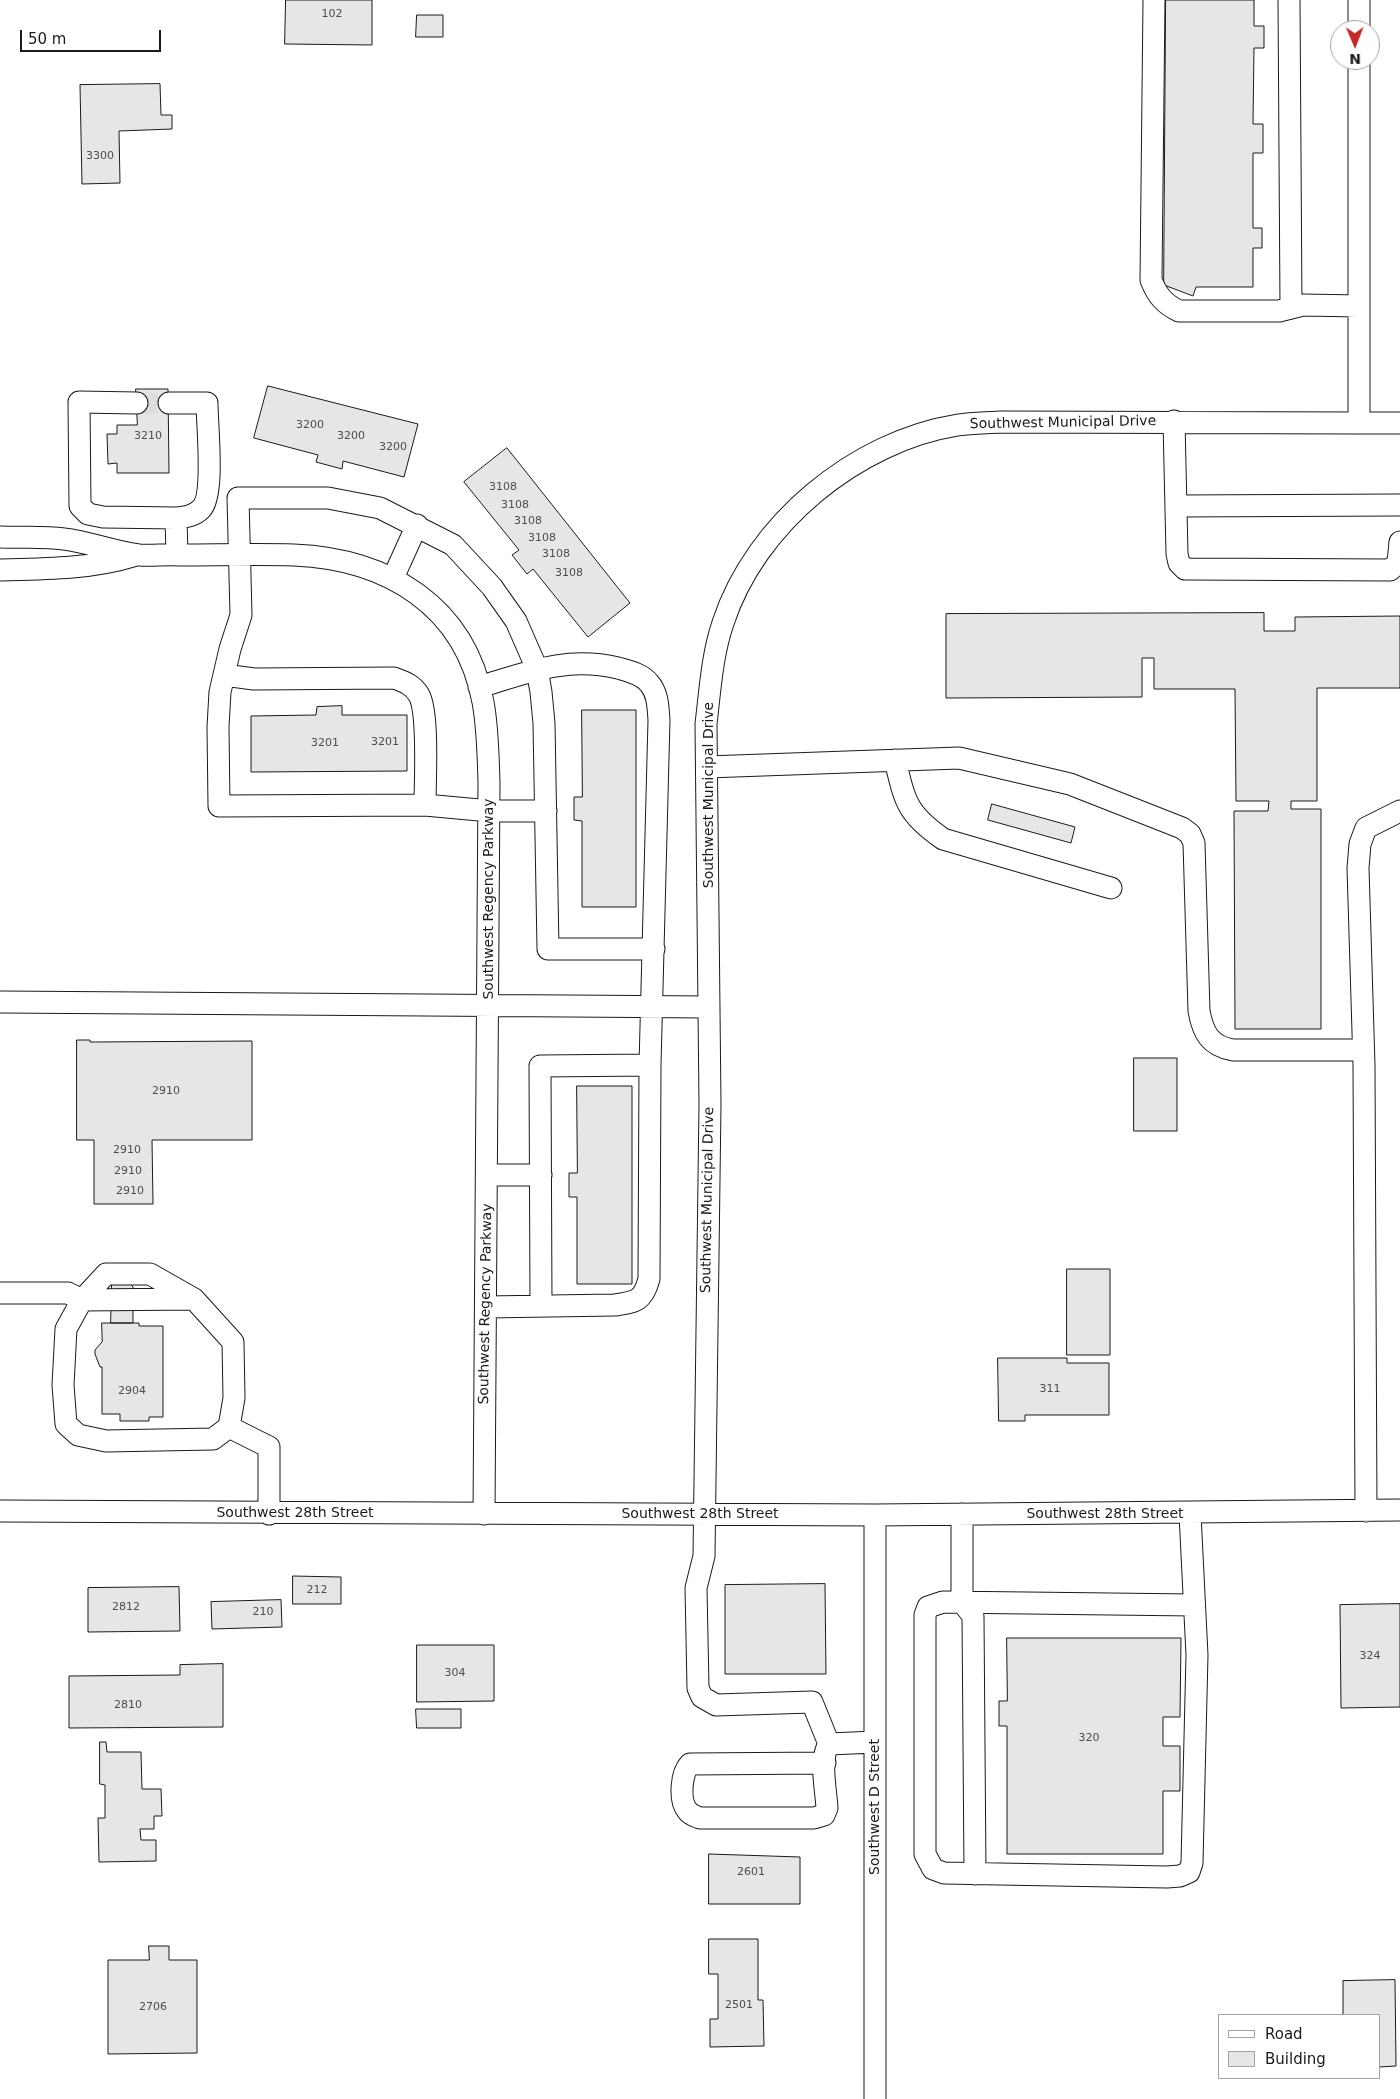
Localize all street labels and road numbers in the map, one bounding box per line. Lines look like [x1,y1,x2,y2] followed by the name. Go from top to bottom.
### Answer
[970,413,1156,433] street label: Southwest Municipal Drive
[701,702,717,888] street label: Southwest Municipal Drive
[481,798,497,1000] street label: Southwest Regency Parkway
[698,1107,718,1293] street label: Southwest Municipal Drive
[476,1203,496,1405] street label: Southwest Regency Parkway
[216,1505,374,1521] street label: Southwest 28th Street
[621,1506,779,1522] street label: Southwest 28th Street
[1026,1506,1184,1522] street label: Southwest 28th Street
[867,1739,883,1875] street label: Southwest D Street

